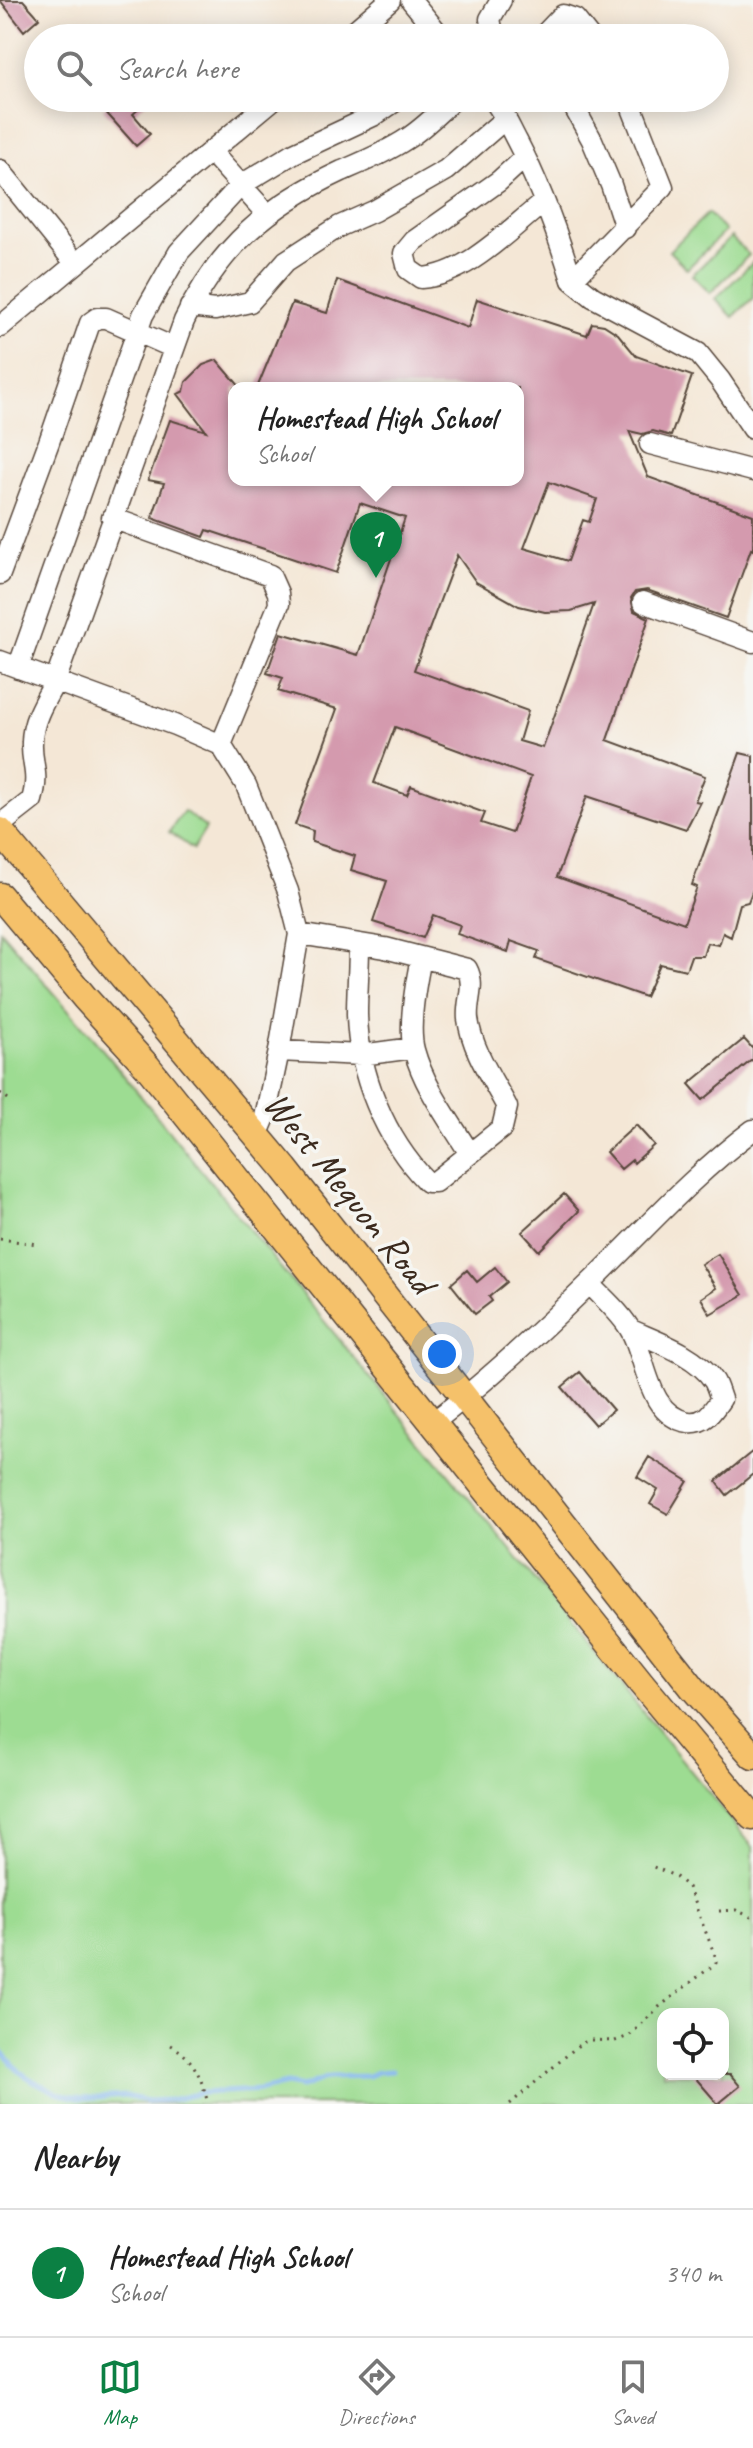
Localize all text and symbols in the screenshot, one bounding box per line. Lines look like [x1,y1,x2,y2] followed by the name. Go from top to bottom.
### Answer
[24,24,729,112] search box
[52,46,96,90] icon: search
[116,49,238,87] text: Search here
[228,382,524,486] popup
[256,399,496,437] text: Homestead High School
[256,437,312,470] text: School
[350,512,402,578] pin: 1
[254,1082,449,1308] street label: West Mequon Road
[422,1334,462,1374] your location
[657,2008,729,2080] map controls
[657,2008,729,2080] button: locate
[32,2135,118,2178] text: Nearby
[108,2238,348,2276] text: Homestead High School
[52,2257,64,2290] text: 1
[665,2257,721,2290] text: 340 m
[108,2276,164,2309] text: School
[98,2355,142,2431] tab: Map
[338,2355,415,2431] tab: Directions
[611,2355,655,2431] tab: Saved

